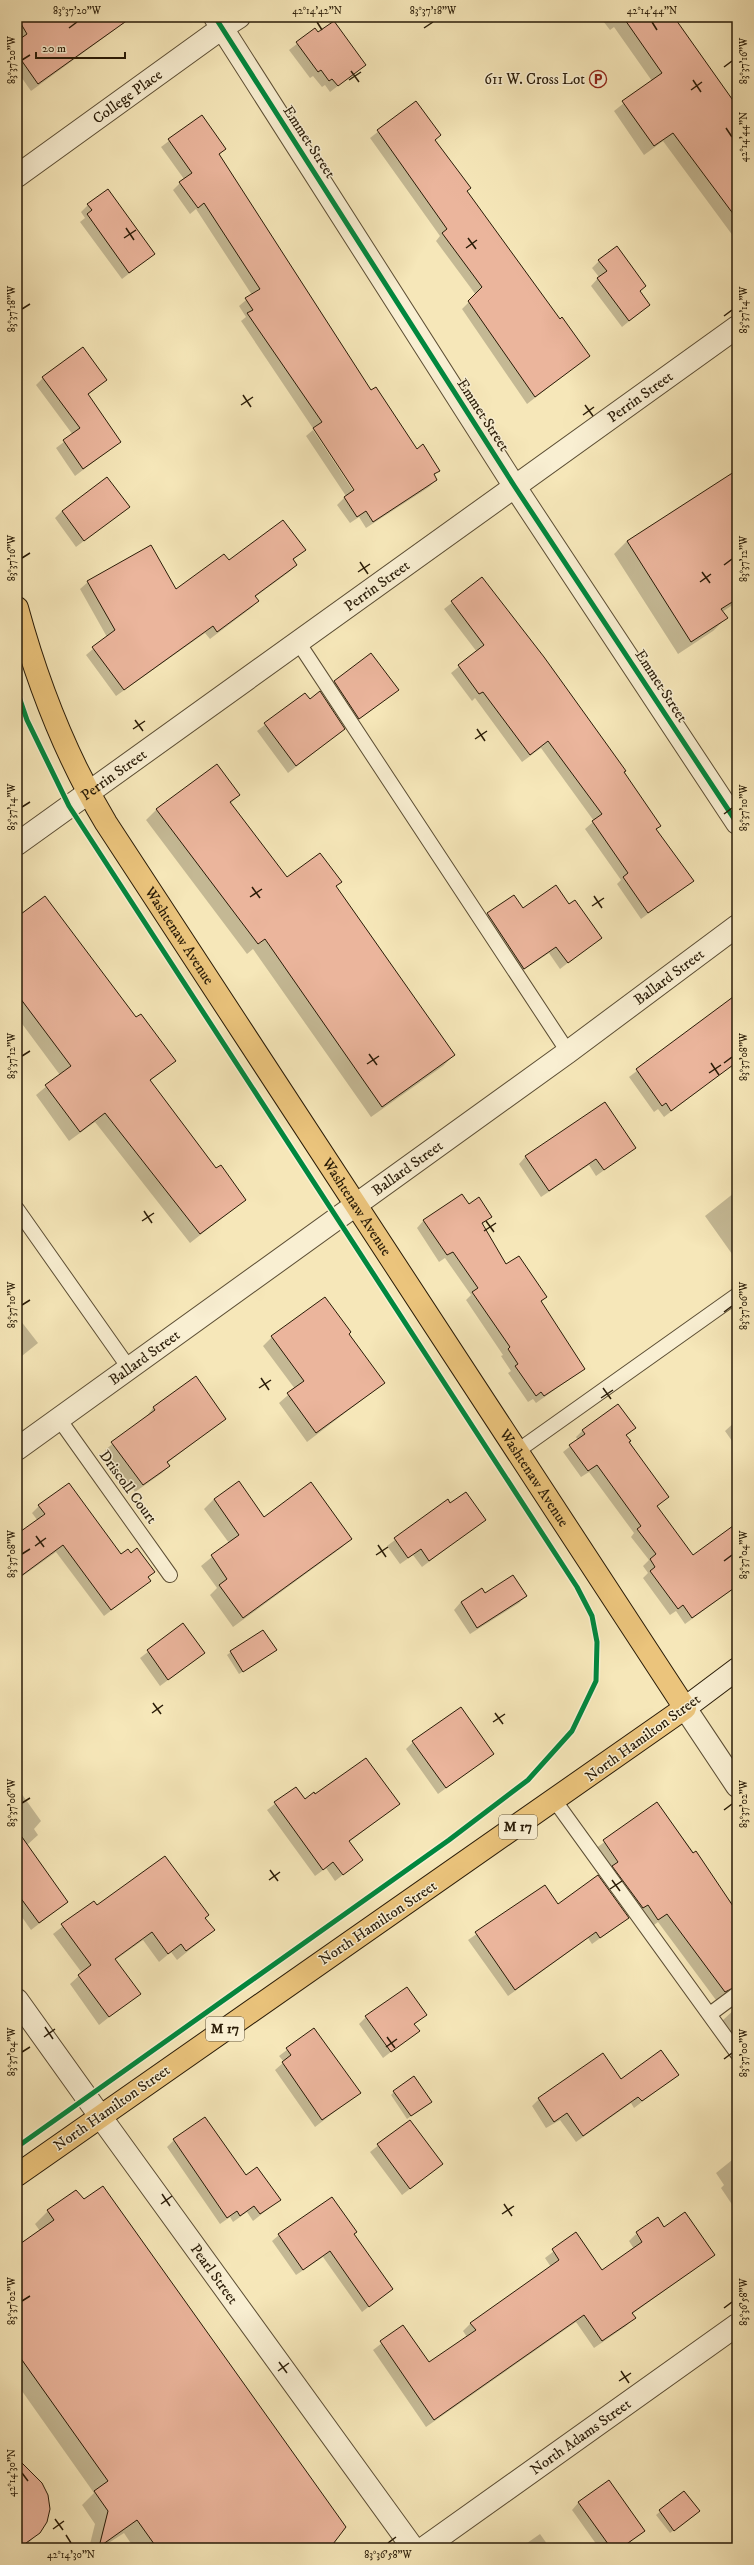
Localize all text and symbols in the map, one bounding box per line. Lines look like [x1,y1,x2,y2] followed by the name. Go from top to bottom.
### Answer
[53,5,102,17] text: 83°37'20"W
[292,5,342,17] text: 42°14'42"N
[410,5,457,17] text: 83°37'18"W
[627,5,677,17] text: 42°14'44"N
[36,34,125,60] scale bar
[6,35,18,84] text: 83°37'20"W
[738,37,750,84] text: 83°37'16"W
[42,41,66,56] text: 20 m
[89,65,166,128] street label: College Place
[588,69,608,89] parking icon: 611 W. Cross Lot
[484,70,585,89] place label: 611 W. Cross Lot
[278,102,340,182] street label: Emmet Street
[738,112,750,162] text: 42°14'44"N
[6,285,18,332] text: 83°37'18"W
[738,286,750,334] text: 83°37'14"W
[603,367,677,427] street label: Perrin Street
[452,375,514,455] street label: Emmet Street
[6,534,18,581] text: 83°37'16"W
[738,535,750,582] text: 83°37'12"W
[340,556,414,616] street label: Perrin Street
[630,646,692,726] street label: Emmet Street
[77,744,150,805] street label: Perrin Street
[6,783,18,831] text: 83°37'14"W
[738,784,750,831] text: 83°37'10"W
[140,882,219,988] street label: Washtenaw Avenue
[630,944,708,1009] street label: Ballard Street
[6,1032,18,1079] text: 83°37'12"W
[738,1032,750,1081] text: 83°37'08"W
[368,1136,447,1200] street label: Ballard Street
[318,1153,396,1259] street label: Washtenaw Avenue
[6,1281,18,1328] text: 83°37'10"W
[738,1281,750,1330] text: 83°37'06"W
[105,1325,184,1389] street label: Ballard Street
[495,1424,573,1530] street label: Washtenaw Avenue
[95,1446,161,1528] street label: Driscoll Court
[6,1529,18,1578] text: 83°37'08"W
[738,1530,750,1579] text: 83°37'04"W
[582,1690,705,1786] street label: North Hamilton Street
[6,1778,18,1827] text: 83°37'06"W
[738,1779,750,1828] text: 83°37'02"W
[499,1815,537,1839] road number: M 17
[316,1876,441,1969] street label: North Hamilton Street
[206,2017,244,2041] road number: M 17
[6,2027,18,2076] text: 83°37'04"W
[738,2028,750,2077] text: 83°37'00"W
[50,2061,174,2155] street label: North Hamilton Street
[186,2240,243,2308] street label: Pearl Street
[6,2276,18,2325] text: 83°37'02"W
[738,2277,750,2326] text: 83°36'58"W
[526,2394,635,2479] street label: North Adams Street
[6,2449,18,2497] text: 42°14'30"N
[47,2549,95,2561] text: 42°14'30"N
[364,2549,413,2561] text: 83°36'58"W

